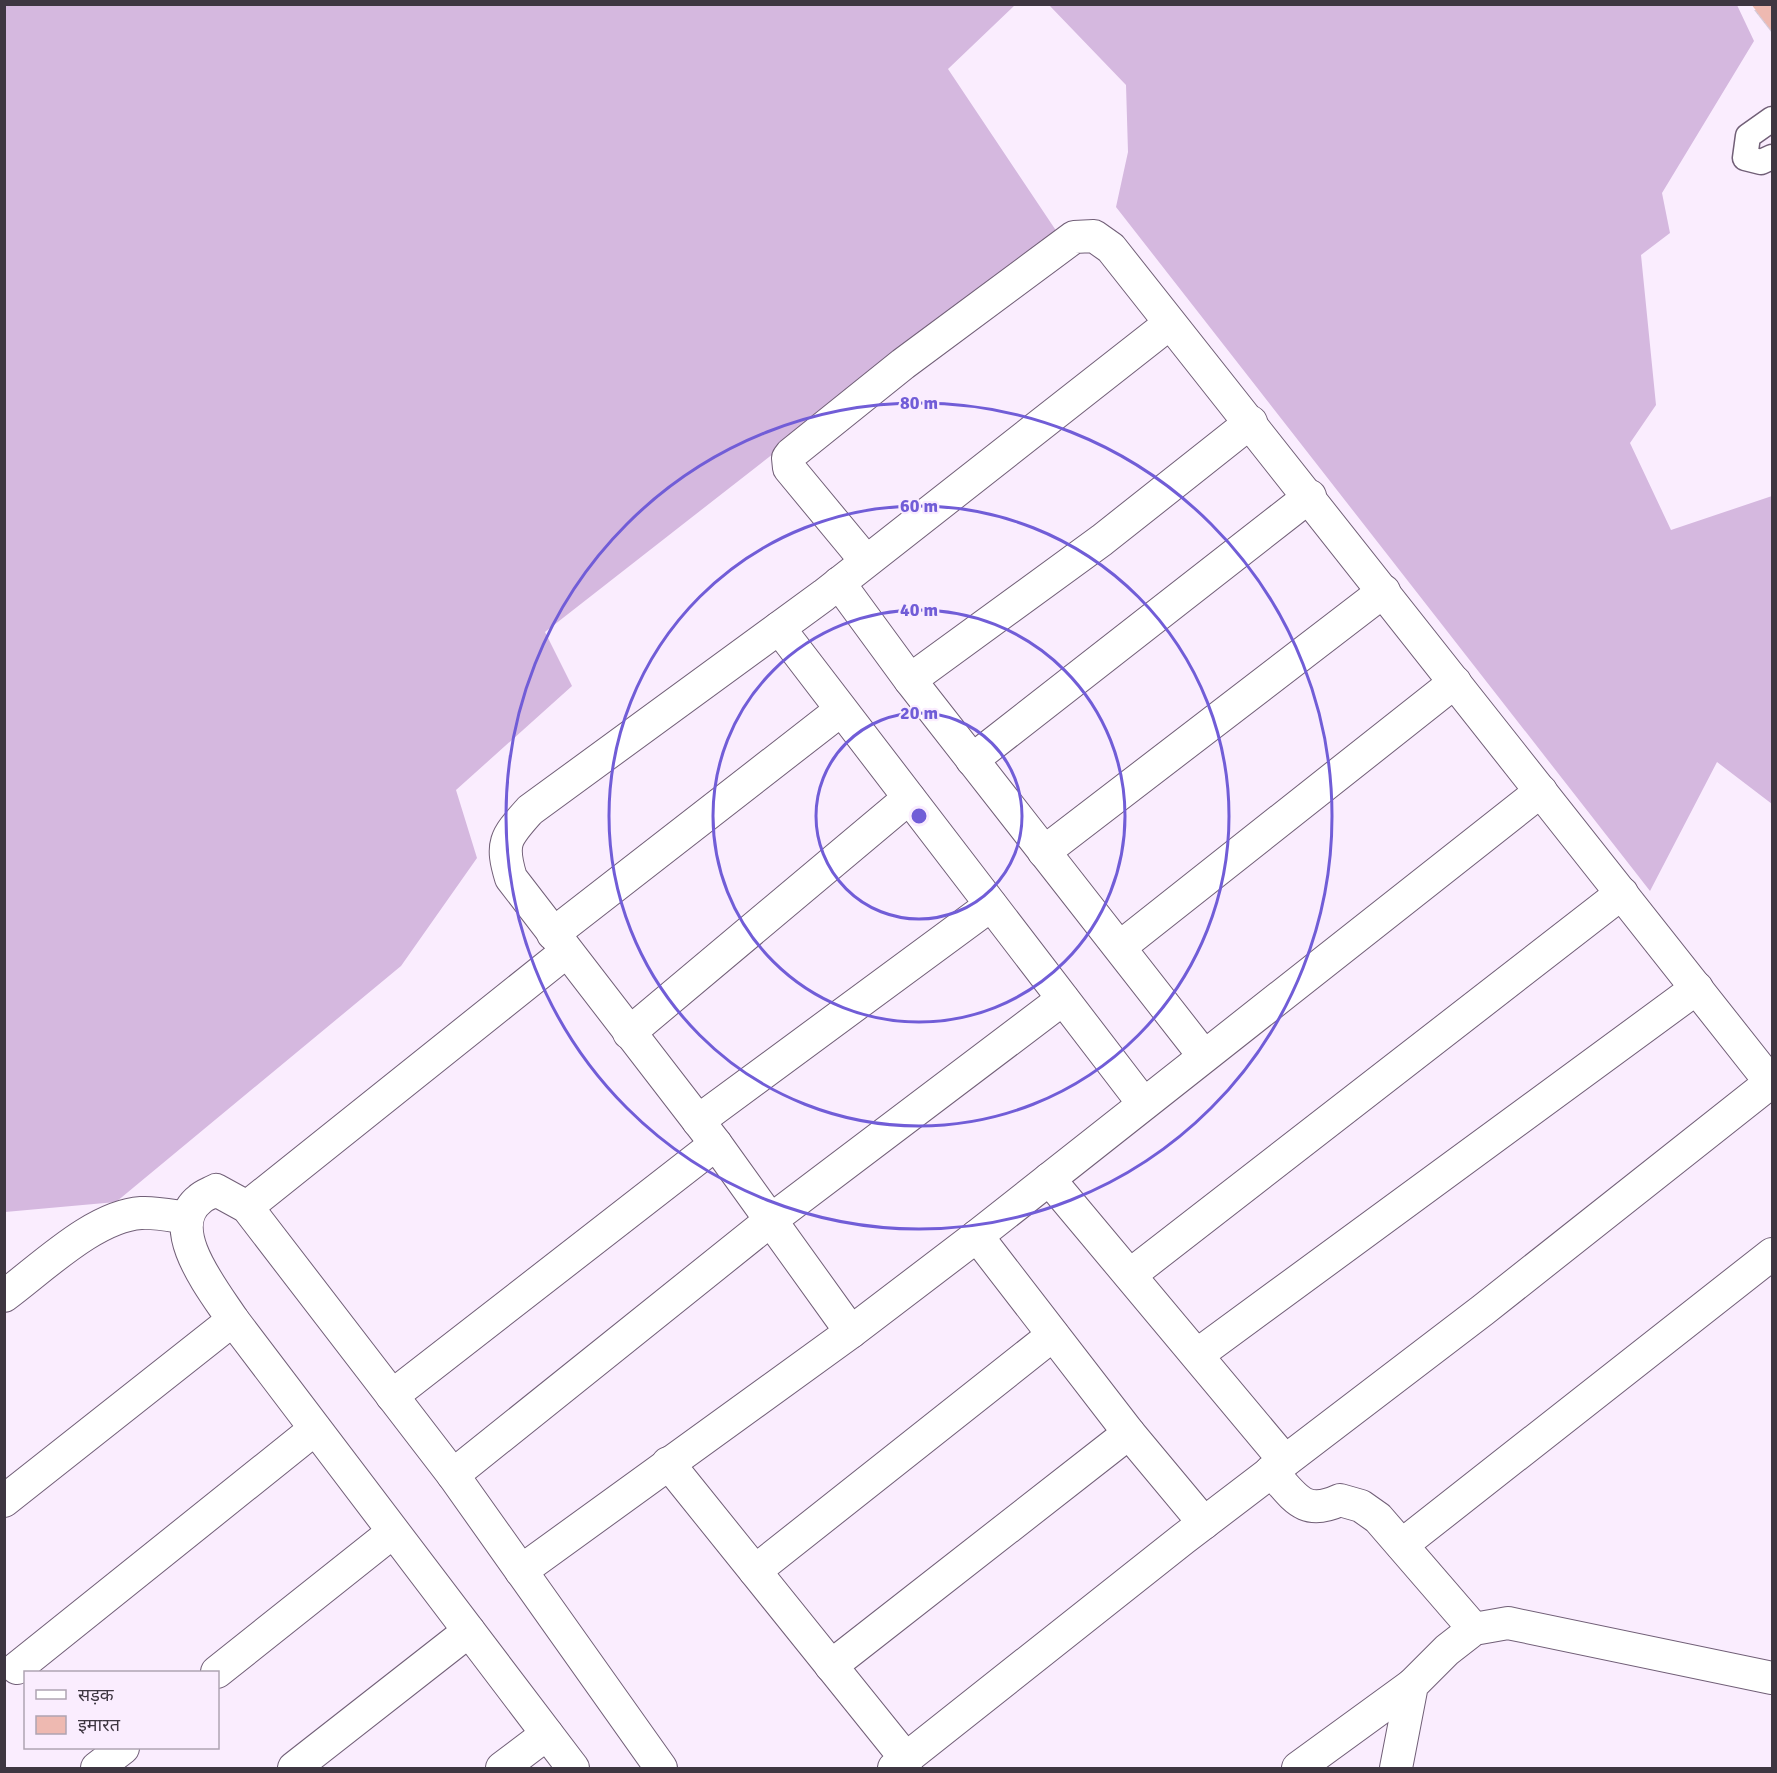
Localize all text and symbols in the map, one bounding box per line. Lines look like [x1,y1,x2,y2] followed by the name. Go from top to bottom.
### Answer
[900,392,938,414] text: 80 m
[900,495,938,517] text: 60 m
[900,599,938,621] text: 40 m
[900,702,938,724] text: 20 m
[909,806,929,826] centre of rings
[24,1671,219,1749] legend
[78,1684,115,1706] text: सड़क
[78,1714,121,1736] text: इमारत

